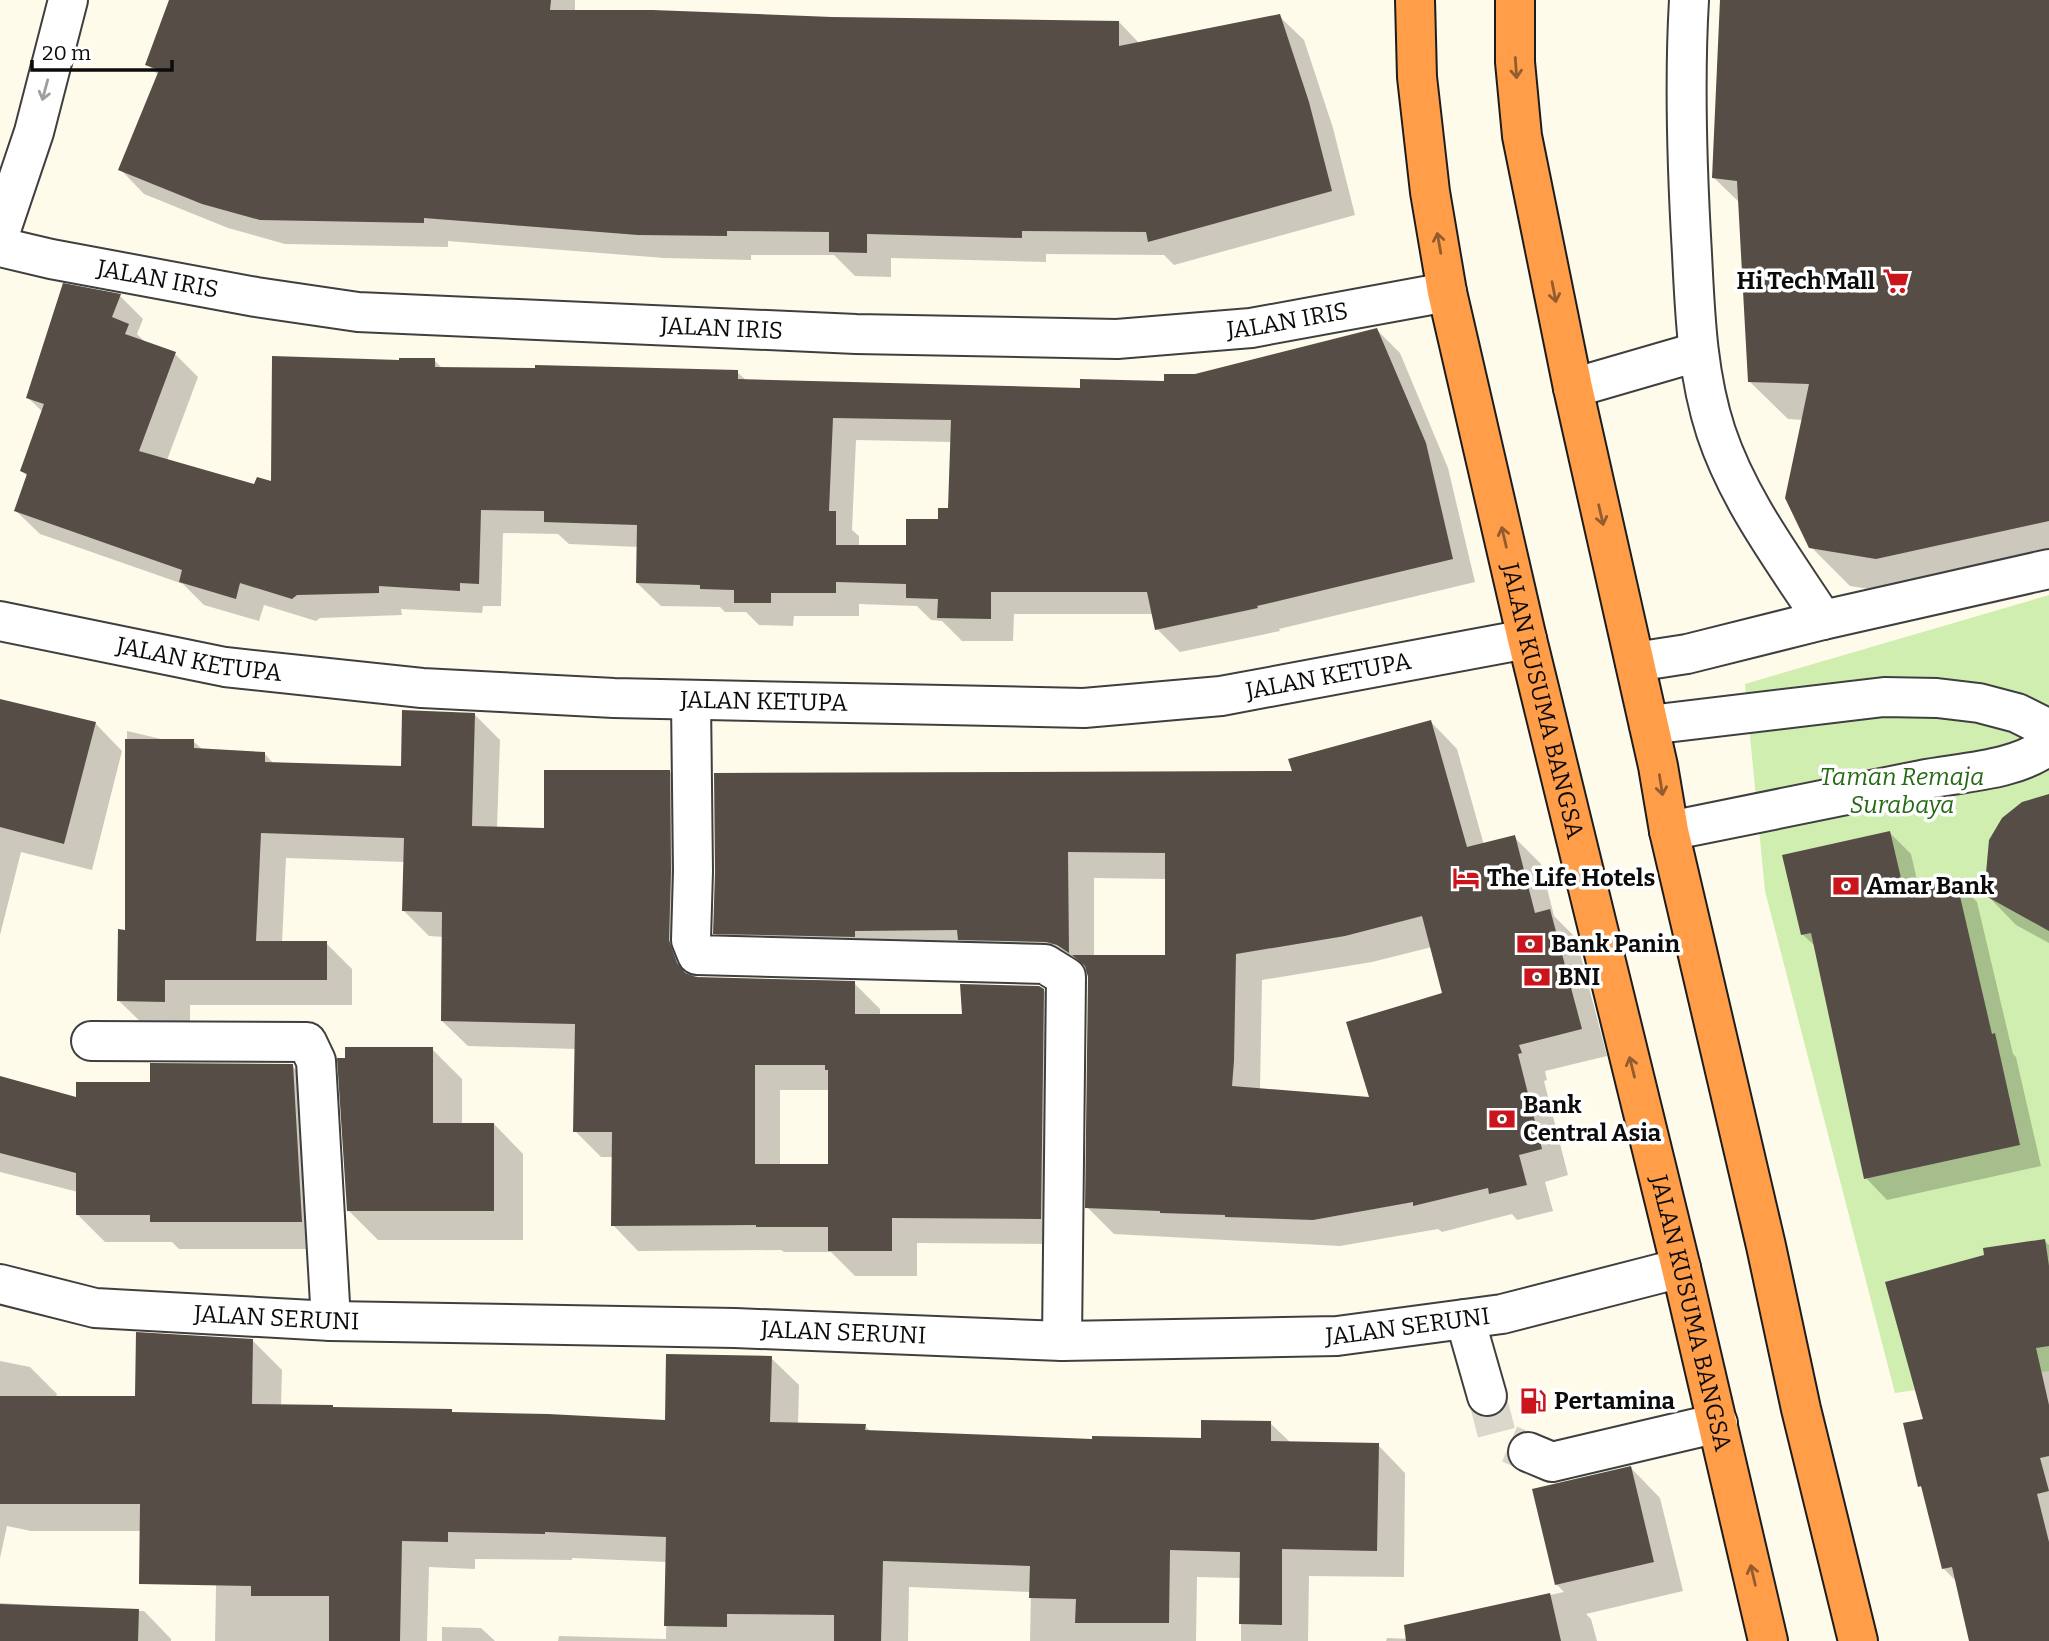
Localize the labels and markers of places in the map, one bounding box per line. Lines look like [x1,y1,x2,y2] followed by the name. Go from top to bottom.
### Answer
[1881,266,1911,296] supermarket icon: Hi Tech Mall
[1737,267,1876,295] place label: Hi Tech Mall
[1451,863,1481,893] hotel icon: The Life Hotels
[1487,864,1655,892] place label: The Life Hotels
[1831,871,1861,901] bank icon: Amar Bank
[1867,872,1995,900] place label: Amar Bank
[1515,929,1545,959] bank icon: Bank Panin
[1551,930,1680,958] place label: Bank Panin
[1522,962,1552,992] bank icon: BNI
[1558,963,1600,991] place label: BNI
[1523,1091,1662,1147] place label: Bank Central Asia
[1487,1104,1517,1134] bank icon: Bank Central Asia
[1518,1386,1548,1416] fuel station icon: Pertamina
[1554,1387,1676,1415] place label: Pertamina

